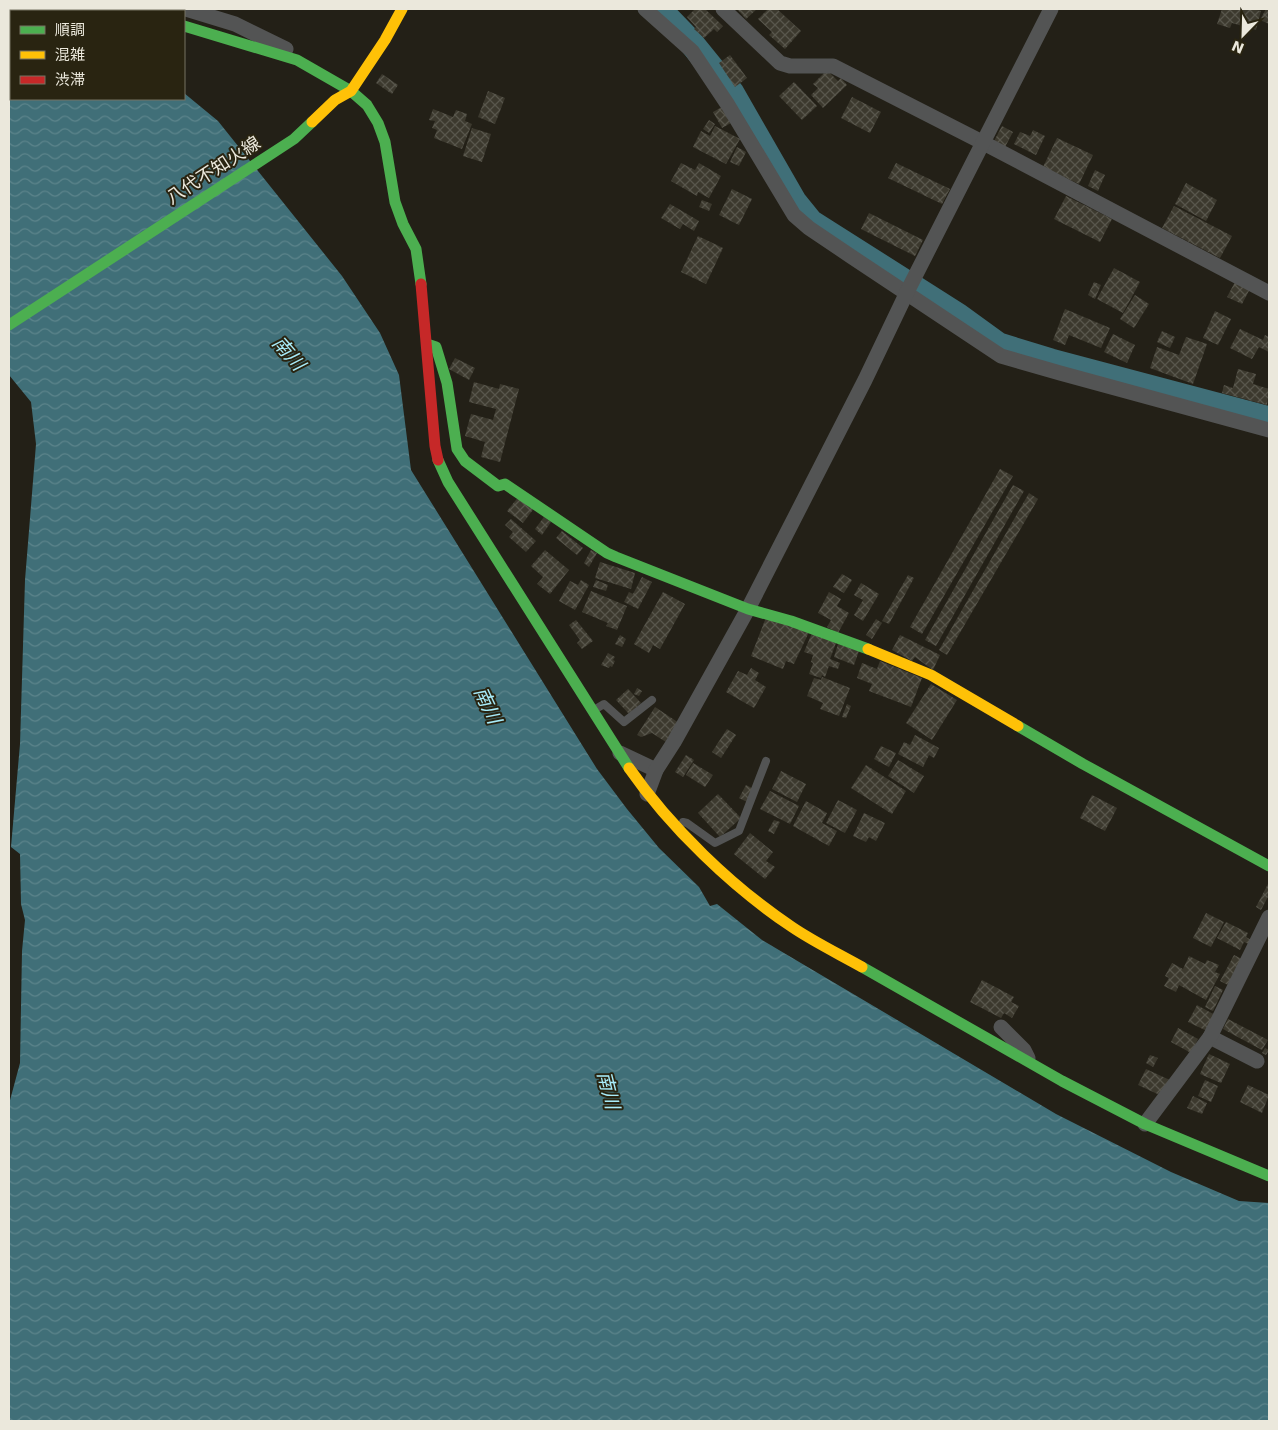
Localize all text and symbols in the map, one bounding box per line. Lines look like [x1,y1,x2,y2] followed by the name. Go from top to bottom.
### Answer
[10,10,185,100] legend
[1218,10,1268,60] north arrow
[55,21,85,39] text: 順調
[1229,37,1246,57] text: N
[55,46,85,64] text: 混雑
[55,71,85,89] text: 渋滞
[162,132,264,208] street label: 八代不知火線
[268,331,311,376] water label: 南川
[470,683,507,729] water label: 南川
[594,1069,625,1113] water label: 南川

